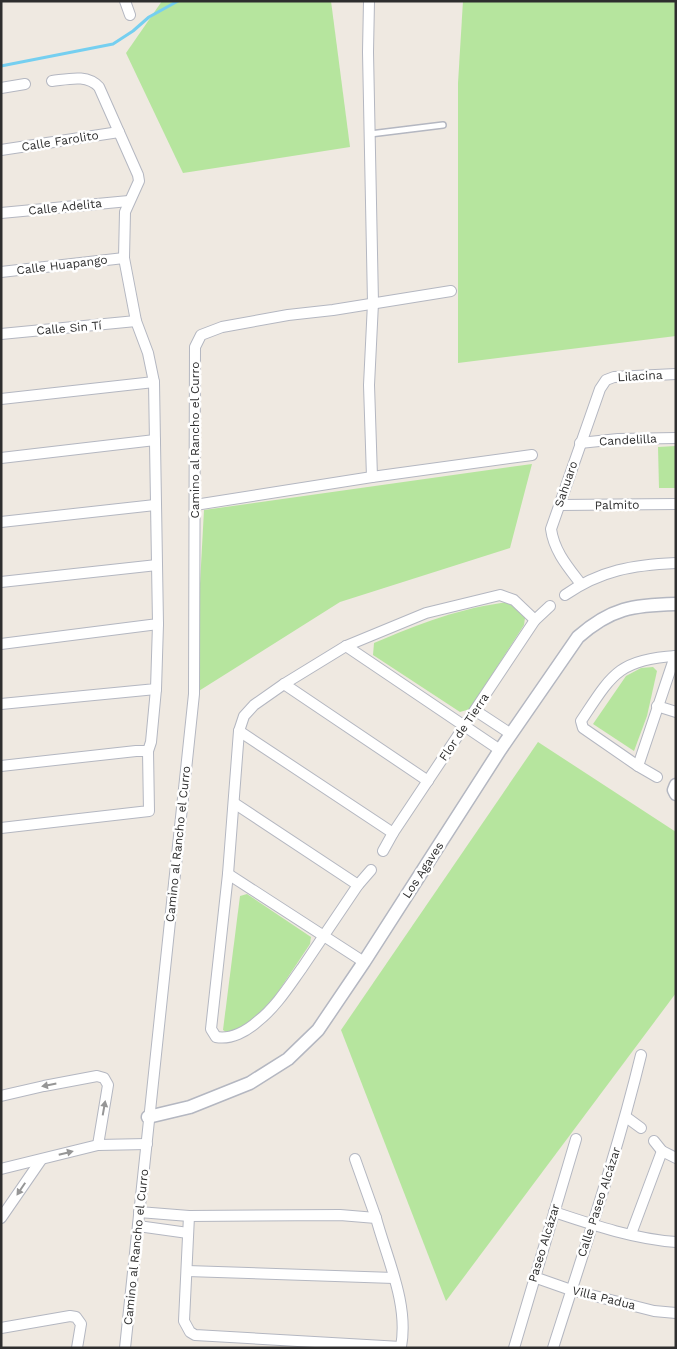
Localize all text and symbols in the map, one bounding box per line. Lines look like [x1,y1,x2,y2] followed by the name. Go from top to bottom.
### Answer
[20,128,100,154] street label: Calle Farolito
[28,196,103,218] street label: Calle Adelita
[16,252,108,278] street label: Calle Huapango
[36,318,102,338] street label: Calle Sin Tí
[188,362,202,518] street label: Camino al Rancho el Curro
[617,368,663,384] street label: Lilacina
[599,431,657,449] street label: Candelilla
[552,459,580,509] street label: Sahuaro
[595,498,639,512] street label: Palmito
[436,690,492,764] street label: Flor de Tierra
[163,765,193,923] street label: Camino al Rancho el Curro
[400,839,446,901] street label: Los Agaves
[42,1081,57,1089] one-way arrow
[101,1099,109,1115] one-way arrow
[575,1145,623,1259] street label: Calle Paseo Alcázar
[58,1149,73,1157] one-way arrow
[121,1168,151,1326] street label: Camino al Rancho el Curro
[16,1182,26,1196] one-way arrow
[525,1202,563,1284] street label: Paseo Alcázar
[571,1283,637,1313] street label: Villa Padua

